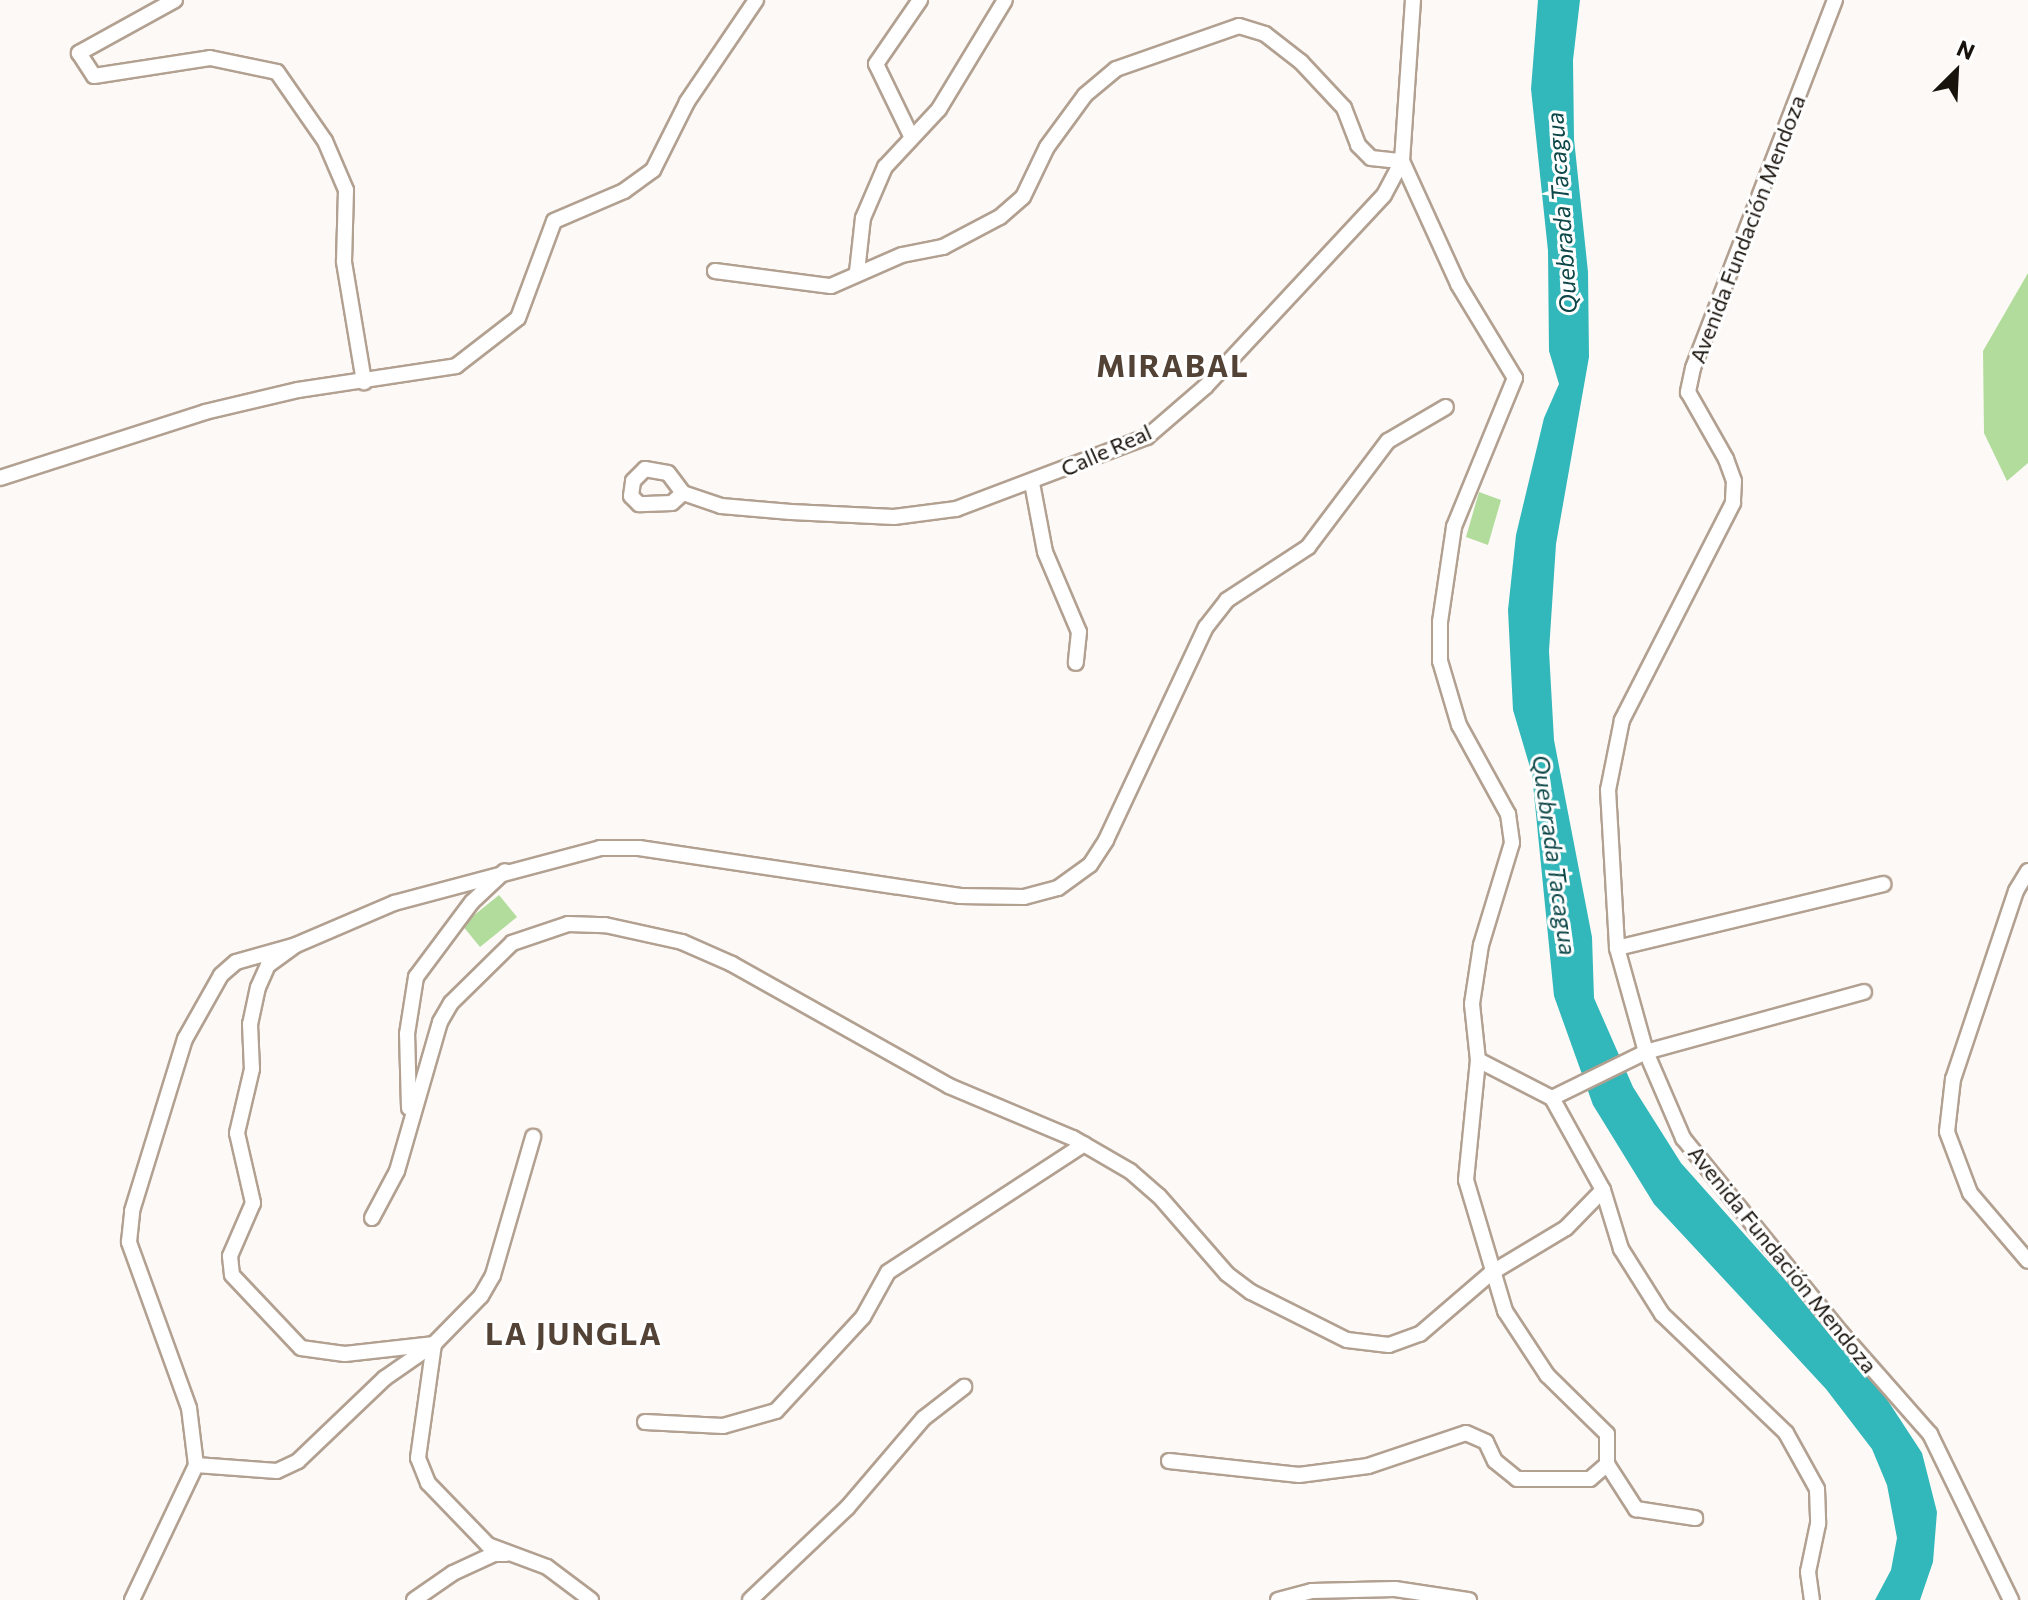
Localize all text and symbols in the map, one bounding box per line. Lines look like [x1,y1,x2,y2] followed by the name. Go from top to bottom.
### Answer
[1916,32,1996,112] north arrow
[1953,34,1979,65] text: N
[1684,91,1810,367] street label: Avenida Fundación Mendoza
[1540,111,1582,315] water label: Quebrada Tacagua
[1096,347,1250,383] district label: MIRABAL
[1057,418,1155,482] street label: Calle Real
[1527,753,1583,957] water label: Quebrada Tacagua
[1683,1140,1883,1378] street label: Avenida Fundación Mendoza
[485,1315,663,1351] district label: LA JUNGLA

